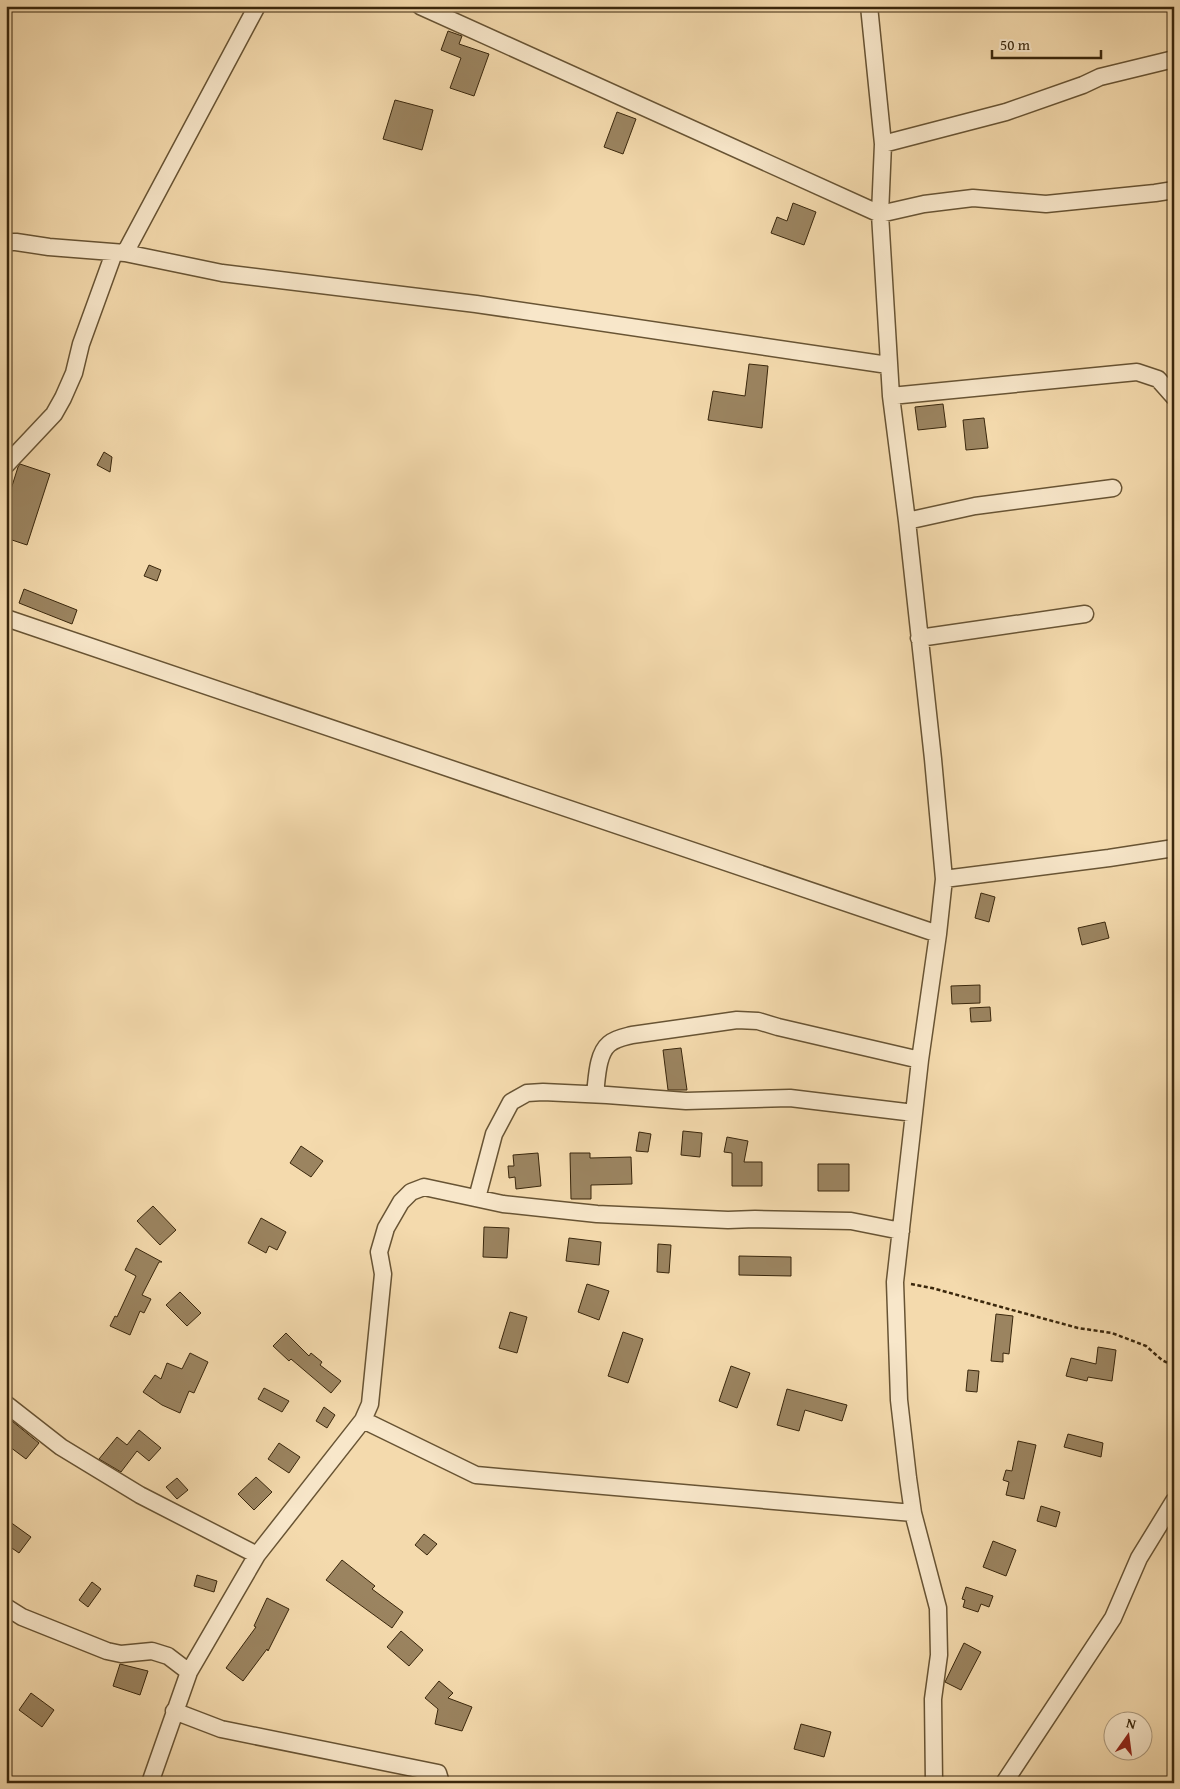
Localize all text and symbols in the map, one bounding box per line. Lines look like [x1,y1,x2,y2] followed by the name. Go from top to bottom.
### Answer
[992,28,1101,60] scale bar
[1000,34,1031,55] text: 50 m
[1102,1712,1152,1762] north arrow
[1124,1713,1139,1734] text: N

